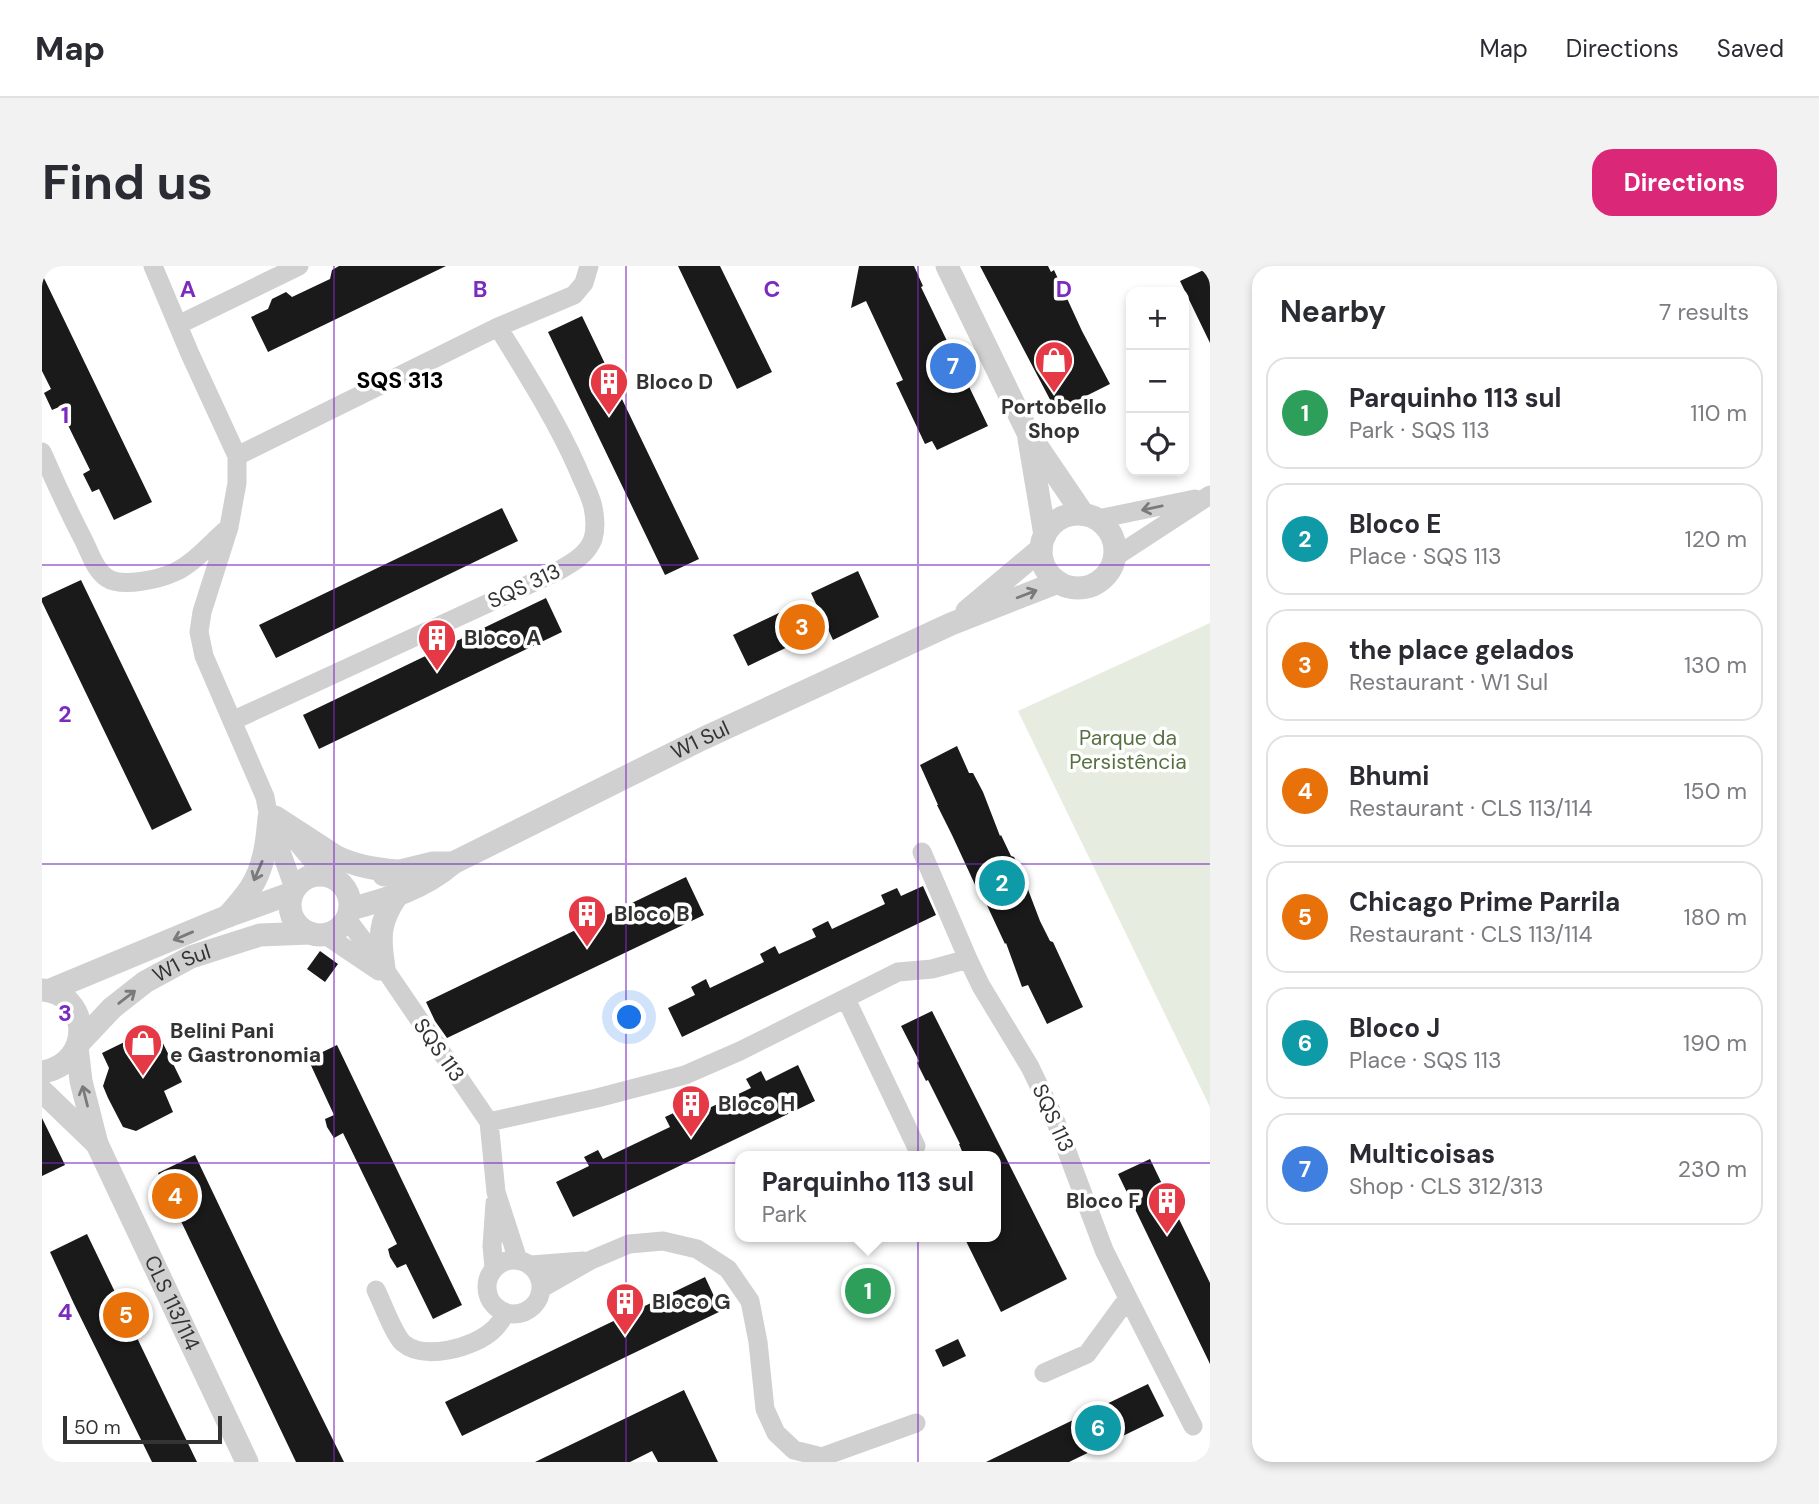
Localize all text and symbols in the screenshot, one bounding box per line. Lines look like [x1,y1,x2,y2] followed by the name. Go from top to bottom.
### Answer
[35,27,105,70] text: Map
[1480,33,1528,64] text: Map
[1566,33,1679,64] text: Directions
[1717,33,1784,64] text: Saved
[1592,149,1777,216] button: Directions
[42,150,213,214] text: Find us
[180,274,196,304] text: A
[473,274,487,304] text: B
[764,274,780,304] text: C
[1056,274,1072,304] text: D
[1126,287,1189,476] map controls
[1126,287,1189,350] button: +
[1280,292,1386,331] text: Nearby
[1659,297,1749,327] text: 7 results
[1033,339,1075,394] shop icon: Portobello Shop
[930,340,976,392] pin: 7
[1126,350,1189,413] button: −
[588,361,630,416] building icon: Bloco D
[356,365,444,395] district label: SQS 313
[636,368,713,396] place label: Bloco D
[1349,381,1562,415] text: Parquinho 113 sul
[1001,393,1107,445] place label: Portobello Shop
[1301,398,1309,428] text: 1
[1690,398,1747,428] text: 110 m
[61,400,69,430] text: 1
[1126,413,1189,476] button: locate
[1349,415,1490,445] text: Park · SQS 113
[1141,501,1164,515] one-way arrow
[1349,507,1441,541] text: Bloco E
[1298,524,1312,554] text: 2
[1684,524,1747,554] text: 120 m
[1349,541,1502,571] text: Place · SQS 113
[483,557,565,615] street label: SQS 313
[1016,587,1038,599] one-way arrow
[779,601,825,653] pin: 3
[416,617,458,672] building icon: Bloco A
[464,624,541,652] place label: Bloco A
[1349,633,1574,667] text: the place gelados
[1298,650,1312,680] text: 3
[1684,650,1747,680] text: 130 m
[1349,667,1548,697] text: Restaurant · W1 Sul
[58,699,72,729] text: 2
[666,714,734,766] street label: W1 Sul
[1069,724,1187,776] park label: Parque da Persistência
[1349,759,1429,793] text: Bhumi
[1298,776,1312,806] text: 4
[1683,776,1747,806] text: 150 m
[1349,793,1592,823] text: Restaurant · CLS 113/114
[979,857,1025,909] pin: 2
[251,860,264,881] one-way arrow
[1349,885,1620,919] text: Chicago Prime Parrila
[566,893,608,948] building icon: Bloco B
[614,900,690,928] place label: Bloco B
[1298,902,1312,932] text: 5
[1683,902,1747,932] text: 180 m
[1349,919,1592,949] text: Restaurant · CLS 113/114
[173,930,194,943] one-way arrow
[148,938,214,989] street label: W1 Sul
[117,989,136,1004] one-way arrow
[58,998,72,1028] text: 3
[612,1000,646,1034] your location
[1349,1011,1440,1045] text: Bloco J
[407,1013,471,1087] street label: SQS 113
[170,1017,321,1069] place label: Belini Pani e Gastronomia
[122,1022,164,1077] shop icon: Belini Pani e Gastronomia
[1298,1028,1312,1058] text: 6
[1683,1028,1747,1058] text: 190 m
[1349,1045,1502,1075] text: Place · SQS 113
[1026,1080,1080,1156] street label: SQS 113
[670,1083,712,1138] building icon: Bloco H
[78,1085,91,1108] one-way arrow
[718,1090,795,1118] place label: Bloco H
[1349,1137,1495,1171] text: Multicoisas
[735,1151,1001,1242] popup
[1299,1154,1311,1184] text: 7
[1678,1154,1747,1184] text: 230 m
[762,1165,974,1199] text: Parquinho 113 sul
[152,1170,198,1222] pin: 4
[1349,1171,1544,1201] text: Shop · CLS 312/313
[1146,1180,1188,1235] building icon: Bloco F
[1066,1187,1140,1215] place label: Bloco F
[762,1199,807,1229] text: Park
[138,1251,207,1355] street label: CLS 113/114
[845,1265,891,1317] pin: 1
[604,1281,646,1336] building icon: Bloco G
[652,1288,731,1316] place label: Bloco G
[103,1289,149,1341] pin: 5
[58,1297,73,1327] text: 4
[1075,1402,1121,1454] pin: 6
[63,1413,222,1445] scale bar
[74,1415,121,1440] text: 50 m

